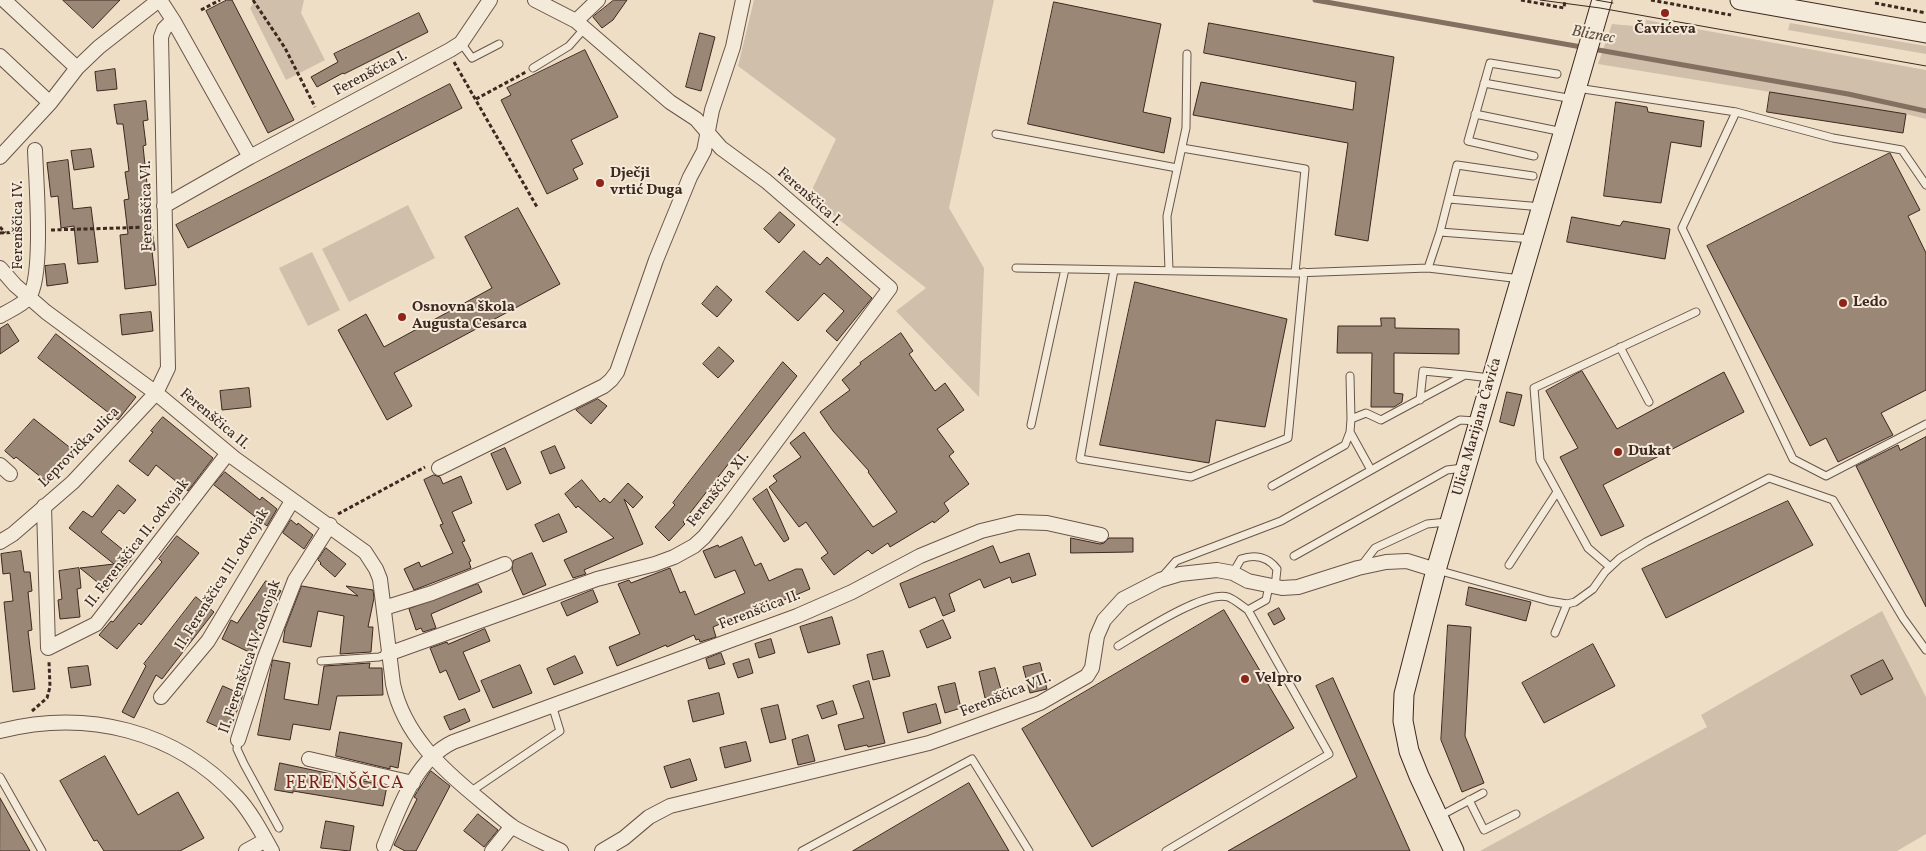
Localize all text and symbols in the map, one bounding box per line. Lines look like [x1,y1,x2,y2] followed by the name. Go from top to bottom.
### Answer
[1659,7,1671,19] marker: Čavićeva
[1634,21,1696,39] place label: Čavićeva
[1570,23,1616,49] water label: Bliznec
[331,47,411,101] street label: Ferenščica I.
[138,160,158,252] street label: Ferenščica VI.
[610,165,683,200] place label: Dječji vrtić Duga
[773,165,845,231] street label: Ferenščica I.
[594,177,606,189] marker: Dječji vrtić Duga
[10,180,28,270] street label: Ferenščica IV.
[1853,294,1887,312] place label: Ledo
[1837,297,1849,309] marker: Ledo
[412,299,527,334] place label: Osnovna škola Augusta Cesarca
[396,311,408,323] marker: Osnovna škola Augusta Cesarca
[1450,356,1506,498] street label: Ulica Marijana Čavića
[175,385,253,455] street label: Ferenščica II.
[36,404,124,492] street label: Leprovička ulica
[1628,443,1671,461] place label: Dukat
[1612,446,1624,458] marker: Dukat
[684,449,754,531] street label: Ferenščica XI.
[82,476,194,612] street label: II. Ferenščica II. odvojak
[172,506,274,654] street label: II. Ferenščica III. odvojak
[216,578,286,736] street label: II. Ferenščica IV. odvojak
[717,587,803,635] street label: Ferenščica II.
[958,670,1054,722] street label: Ferenščica VII.
[1255,670,1302,688] place label: Velpro
[1239,673,1251,685] marker: Velpro
[284,774,406,796] district label: FERENŠČICA

